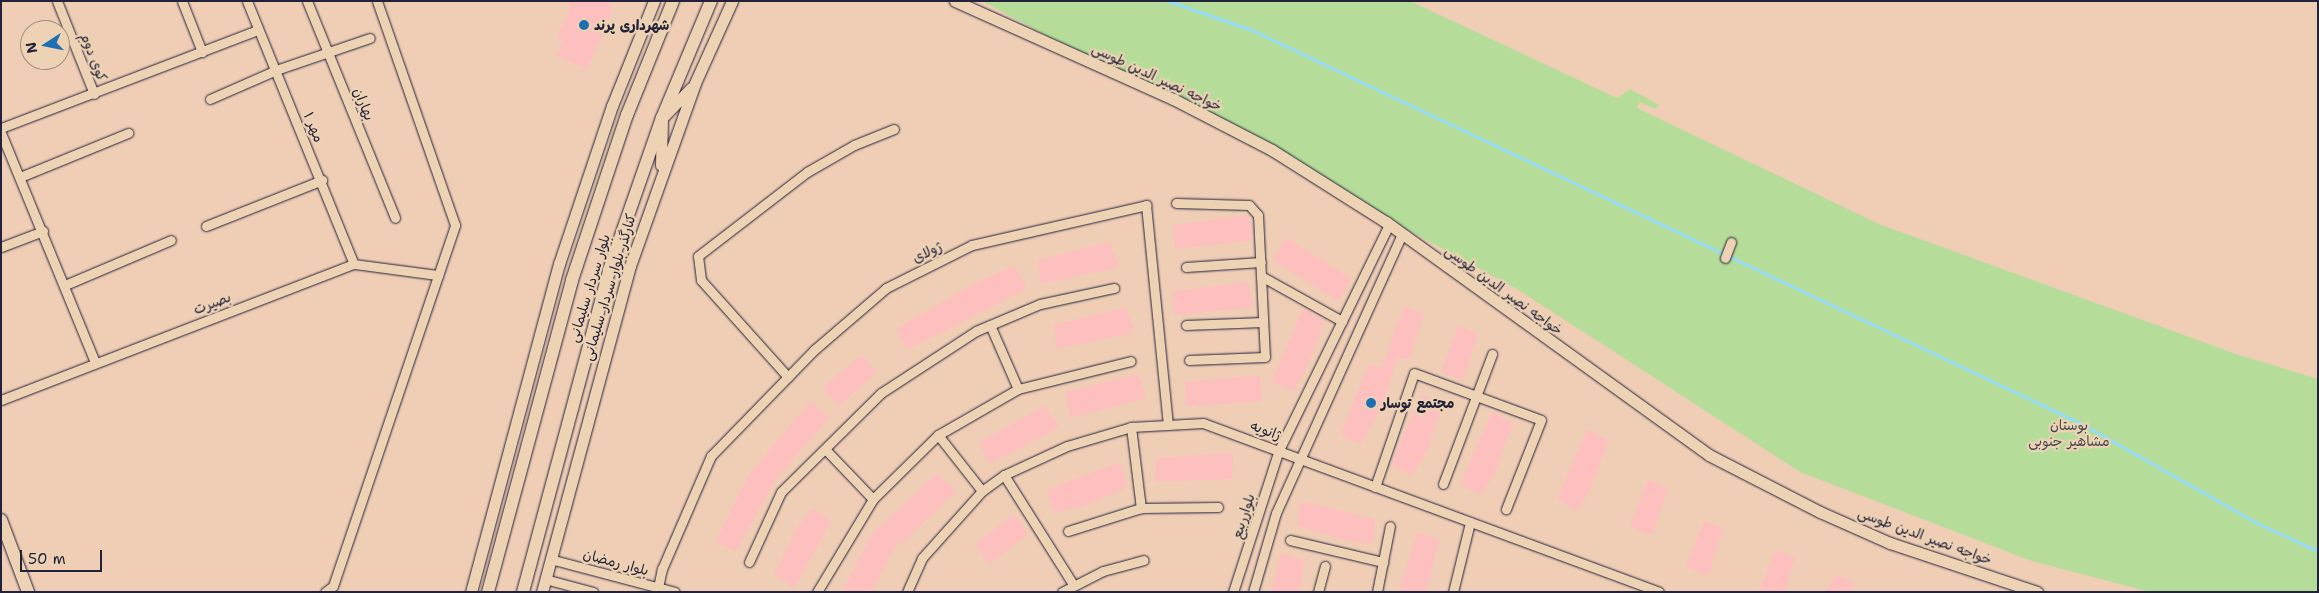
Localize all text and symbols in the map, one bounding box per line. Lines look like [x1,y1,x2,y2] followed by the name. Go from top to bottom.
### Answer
[594,17,669,33] place label: شهرداری پرند
[578,19,590,31] marker: شهرداری پرند
[20,20,70,70] north arrow
[77,30,111,84] street label: کوی دوم
[1089,40,1225,114] street label: خواجه نصیر الدین طوسی
[21,41,41,55] text: N
[350,85,378,123] street label: بهاران
[300,109,328,145] street label: مهر ۱
[579,211,639,363] street label: کنارگذر بلوار سردار سلیمانی
[565,232,613,344] street label: بلوار سردار سلیمانی
[909,238,945,266] street label: ژولای
[1442,242,1566,338] street label: خواجه نصیر الدین طوسی
[191,288,233,318] street label: بصیرت
[1381,395,1454,411] place label: مجتمع توسار
[1365,397,1377,409] marker: مجتمع توسار
[1248,417,1284,443] street label: ژانویه
[2028,417,2110,450] park label: بوستان مشاهیر جنوبی
[1228,491,1258,541] street label: بلوارربیع
[1856,504,1994,568] street label: خواجه نصیر الدین طوسی
[22,540,105,572] scale bar
[581,545,651,579] street label: بلوار رمضان
[28,549,66,569] text: 50 m

